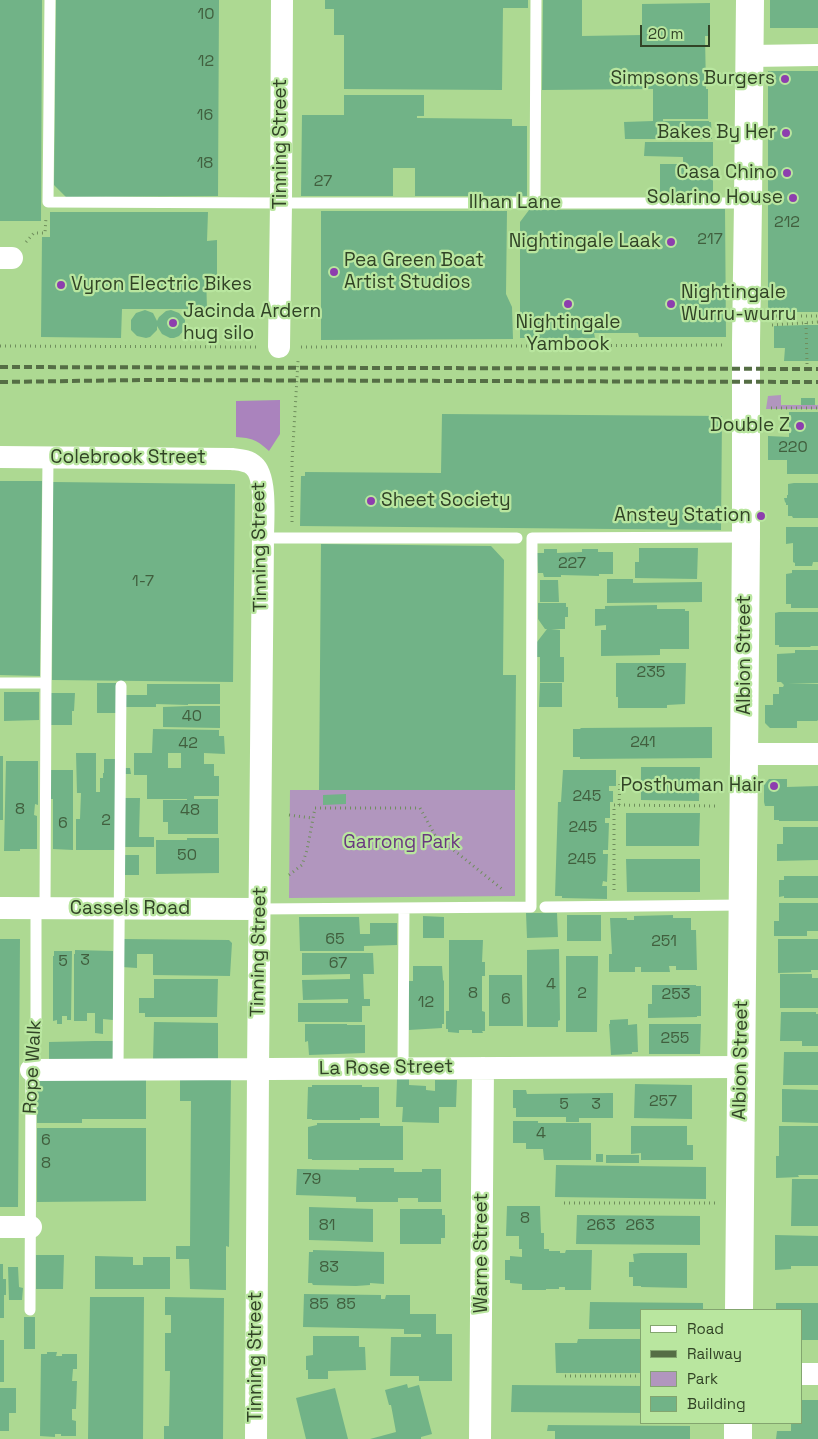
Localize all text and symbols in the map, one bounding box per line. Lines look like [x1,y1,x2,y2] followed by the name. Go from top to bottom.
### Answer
[198,5,214,25] house number: 10
[643,15,713,47] scale bar
[648,24,683,43] text: 20 m
[198,52,214,72] house number: 12
[610,68,775,90] place label: Simpsons Burgers
[779,73,791,85] marker: Simpsons Burgers
[270,79,292,209] street label: Tinning Street
[197,106,213,126] house number: 16
[657,122,776,144] place label: Bakes By Her
[780,127,792,139] marker: Bakes By Her
[197,154,213,174] house number: 18
[676,162,777,184] place label: Casa Chino
[781,167,793,179] marker: Casa Chino
[314,172,332,192] house number: 27
[647,187,783,209] place label: Solarino House
[469,192,561,214] street label: Ilhan Lane
[787,192,799,204] marker: Solarino House
[774,213,800,233] house number: 212
[697,230,723,250] house number: 217
[509,231,661,253] place label: Nightingale Laak
[665,236,677,248] marker: Nightingale Laak
[344,250,484,294] place label: Pea Green Boat Artist Studios
[328,266,340,278] marker: Pea Green Boat Artist Studios
[71,274,252,296] place label: Vyron Electric Bikes
[55,279,67,291] marker: Vyron Electric Bikes
[681,282,796,326] place label: Nightingale Wurru-wurru
[562,298,574,310] marker: Nightingale Yambook
[665,298,677,310] marker: Nightingale Wurru-wurru
[183,301,321,345] place label: Jacinda Ardern hug silo
[516,312,620,356] place label: Nightingale Yambook
[167,317,179,329] marker: Jacinda Ardern hug silo
[710,415,790,437] place label: Double Z
[794,420,806,432] marker: Double Z
[778,438,808,458] house number: 220
[50,447,206,469] street label: Colebrook Street
[247,482,273,612] street label: Tinning Street
[381,490,511,512] place label: Sheet Society
[365,495,377,507] marker: Sheet Society
[614,505,751,527] place label: Anstey Station
[755,510,767,522] marker: Anstey Station
[558,554,586,574] house number: 227
[132,572,154,592] house number: 1-7
[734,595,756,715] street label: Albion Street
[637,663,665,683] house number: 235
[182,707,202,727] house number: 40
[630,733,656,753] house number: 241
[178,734,198,754] house number: 42
[620,775,764,797] place label: Posthuman Hair
[768,780,780,792] marker: Posthuman Hair
[573,787,601,807] house number: 245
[15,800,25,820] house number: 8
[180,801,200,821] house number: 48
[101,811,111,831] house number: 2
[58,814,68,834] house number: 6
[569,818,597,838] house number: 245
[343,832,461,854] park label: Garrong Park
[177,846,197,866] house number: 50
[568,850,596,870] house number: 245
[246,887,272,1017] street label: Tinning Street
[70,898,190,920] street label: Cassels Road
[325,930,345,950] house number: 65
[651,932,677,952] house number: 251
[80,951,90,971] house number: 3
[58,952,68,972] house number: 5
[329,954,347,974] house number: 67
[546,975,556,995] house number: 4
[468,984,478,1004] house number: 8
[577,984,587,1004] house number: 2
[662,985,690,1005] house number: 253
[501,990,511,1010] house number: 6
[418,993,434,1013] house number: 12
[729,1000,753,1120] street label: Albion Street
[19,1019,47,1115] street label: Rope Walk
[661,1029,689,1049] house number: 255
[319,1055,453,1081] street label: La Rose Street
[649,1092,677,1112] house number: 257
[559,1095,569,1115] house number: 5
[591,1095,601,1115] house number: 3
[536,1124,546,1144] house number: 4
[41,1131,51,1151] house number: 6
[41,1154,51,1174] house number: 8
[303,1170,321,1190] house number: 79
[471,1193,493,1313] street label: Warne Street
[520,1209,530,1229] house number: 8
[319,1216,335,1236] house number: 81
[586,1216,616,1236] house number: 263
[625,1216,655,1236] house number: 263
[319,1258,339,1278] house number: 83
[245,1292,267,1422] street label: Tinning Street
[309,1295,329,1315] house number: 85
[336,1295,356,1315] house number: 85
[640,1309,803,1424] legend
[687,1319,724,1338] text: Road
[687,1344,742,1363] text: Railway
[687,1369,718,1388] text: Park
[687,1394,746,1413] text: Building

